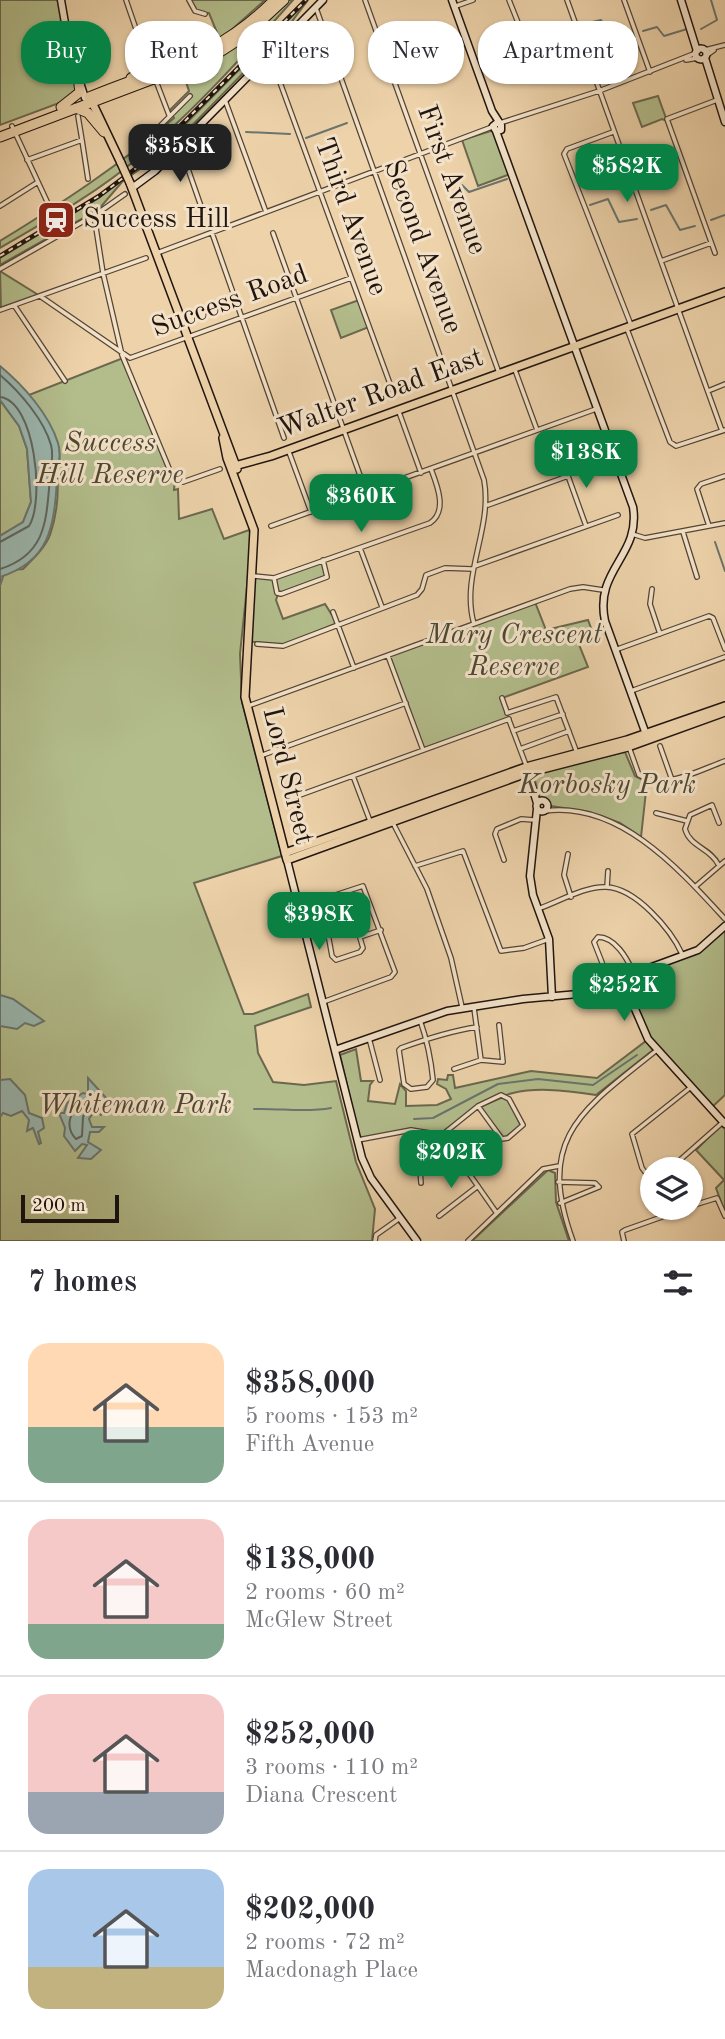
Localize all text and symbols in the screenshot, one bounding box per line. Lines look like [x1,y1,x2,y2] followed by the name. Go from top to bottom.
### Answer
[21,21,111,84] chip: Buy
[125,21,223,84] chip: Rent
[237,21,354,84] chip: Filters
[368,21,464,84] chip: New
[478,21,638,84] chip: Apartment
[411,102,491,258] street label: First Avenue
[131,124,229,184] pin: $358K
[309,134,391,300] street label: Third Avenue
[144,135,216,158] text: $358K
[578,144,676,204] pin: $582K
[591,155,663,178] text: $582K
[378,156,466,338] street label: Second Avenue
[35,199,77,241] station icon: Success Hill
[83,206,230,234] place label: Success Hill
[148,261,312,343] street label: Success Road
[275,344,487,444] street label: Walter Road East
[35,430,184,490] park label: Success Hill Reserve
[537,430,635,490] pin: $138K
[550,441,622,464] text: $138K
[312,475,410,534] pin: $360K
[325,485,397,508] text: $360K
[425,622,603,682] park label: Mary Crescent Reserve
[256,704,318,848] street label: Lord Street
[517,772,696,800] park label: Korbosky Park
[270,892,368,952] pin: $398K
[283,903,355,926] text: $398K
[575,964,673,1023] pin: $252K
[588,974,660,997] text: $252K
[38,1092,232,1120] park label: Whiteman Park
[402,1130,500,1190] pin: $202K
[415,1141,487,1164] text: $202K
[640,1157,703,1220] map controls
[640,1157,703,1220] button: layers
[21,1192,119,1224] scale bar
[32,1197,85,1216] text: 200 m
[659,1264,697,1302] icon: filters
[28,1268,137,1298] text: 7 homes
[245,1369,375,1399] text: $358,000
[84,1371,168,1455] icon: home
[245,1405,418,1428] text: 5 rooms · 153 m²
[245,1433,374,1456] text: Fifth Avenue
[245,1545,375,1575] text: $138,000
[84,1547,168,1631] icon: home
[245,1581,405,1604] text: 2 rooms · 60 m²
[245,1609,393,1632] text: McGlew Street
[245,1720,375,1750] text: $252,000
[84,1722,168,1806] icon: home
[245,1756,418,1779] text: 3 rooms · 110 m²
[245,1784,397,1807] text: Diana Crescent
[245,1895,375,1925] text: $202,000
[84,1897,168,1981] icon: home
[245,1931,405,1954] text: 2 rooms · 72 m²
[245,1959,418,1982] text: Macdonagh Place

